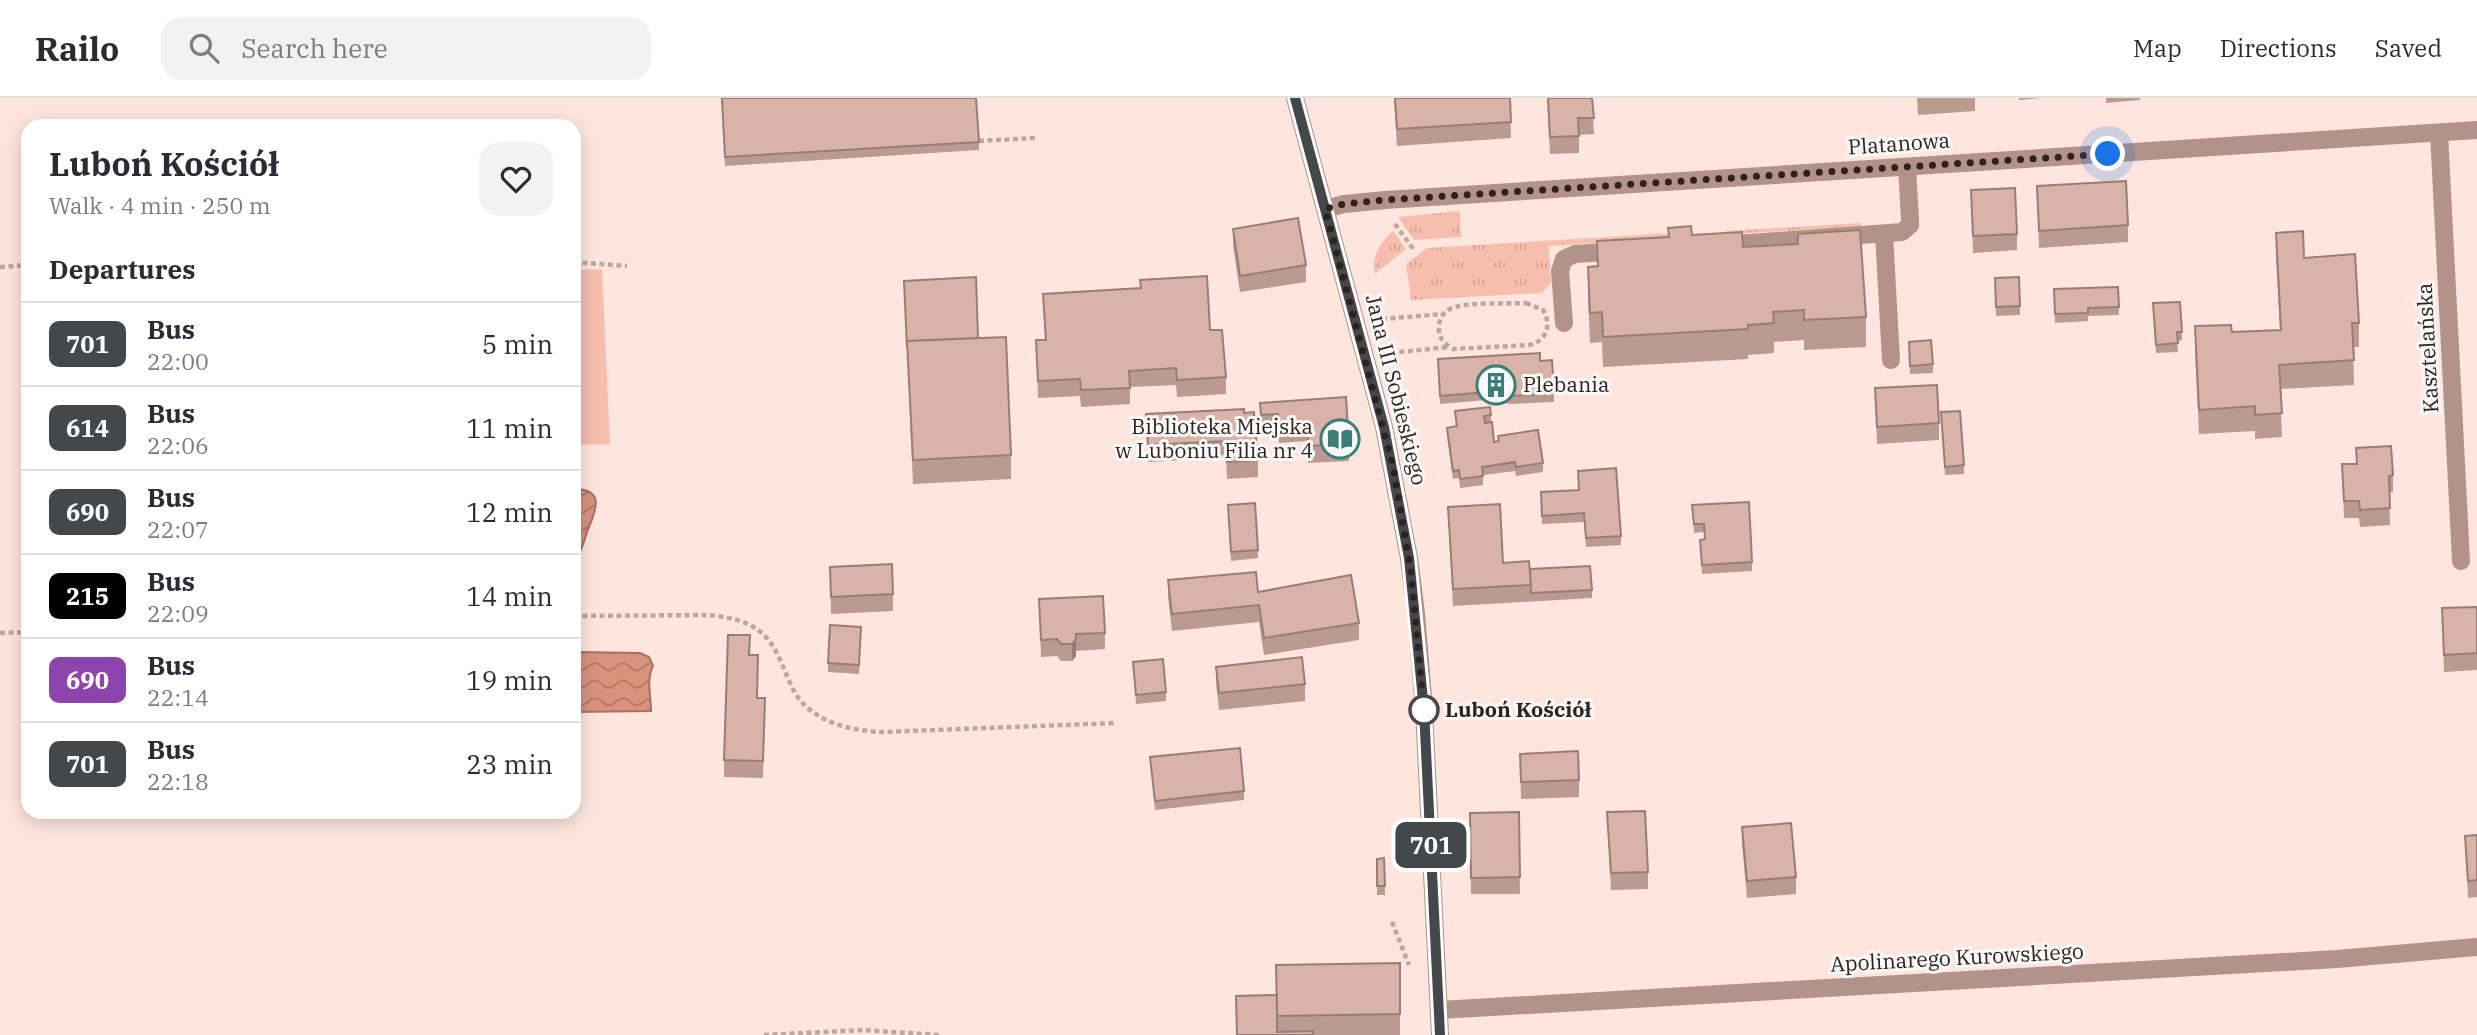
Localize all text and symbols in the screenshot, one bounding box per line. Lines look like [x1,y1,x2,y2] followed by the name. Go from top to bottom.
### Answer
[161,17,651,80] search box
[35,27,119,70] text: Railo
[185,29,223,67] icon: search
[241,31,388,65] text: Search here
[2133,32,2182,64] text: Map
[2220,32,2337,64] text: Directions
[2375,32,2442,64] text: Saved
[1847,125,1951,161] street label: Platanowa
[2090,136,2125,171] your location
[49,142,279,185] text: Luboń Kościół
[479,142,553,216] button: heart
[49,190,271,220] text: Walk · 4 min · 250 m
[49,252,195,286] text: Departures
[2410,282,2444,414] street label: Kasztelańska
[1360,292,1434,488] street label: Jana III Sobieskiego
[147,312,195,346] text: Bus
[482,327,553,361] text: 5 min
[66,328,109,360] text: 701
[147,346,209,376] text: 22:00
[1475,364,1517,406] building icon: Plebania
[1523,370,1609,398] place label: Plebania
[147,396,195,430] text: Bus
[466,411,553,445] text: 11 min
[66,412,109,444] text: 614
[1115,412,1313,464] place label: Biblioteka Miejska w Luboniu Filia nr 4
[1319,418,1361,460] library icon: Biblioteka Miejska w Luboniu Filia nr 4
[147,430,209,460] text: 22:06
[147,480,195,514] text: Bus
[466,495,553,529] text: 12 min
[66,496,109,528] text: 690
[147,514,209,544] text: 22:07
[147,564,195,598] text: Bus
[466,579,553,613] text: 14 min
[66,580,109,612] text: 215
[147,598,209,628] text: 22:09
[147,648,195,682] text: Bus
[466,663,553,697] text: 19 min
[66,664,109,696] text: 690
[147,682,209,712] text: 22:14
[1409,695,1439,725] marker: Luboń Kościół
[1445,695,1592,723] place label: Luboń Kościół
[147,732,195,766] text: Bus
[466,747,553,781] text: 23 min
[66,748,109,780] text: 701
[147,766,209,796] text: 22:18
[1391,822,1471,868] line badge: 701
[1409,829,1453,861] text: 701
[1830,936,2084,978] street label: Apolinarego Kurowskiego

